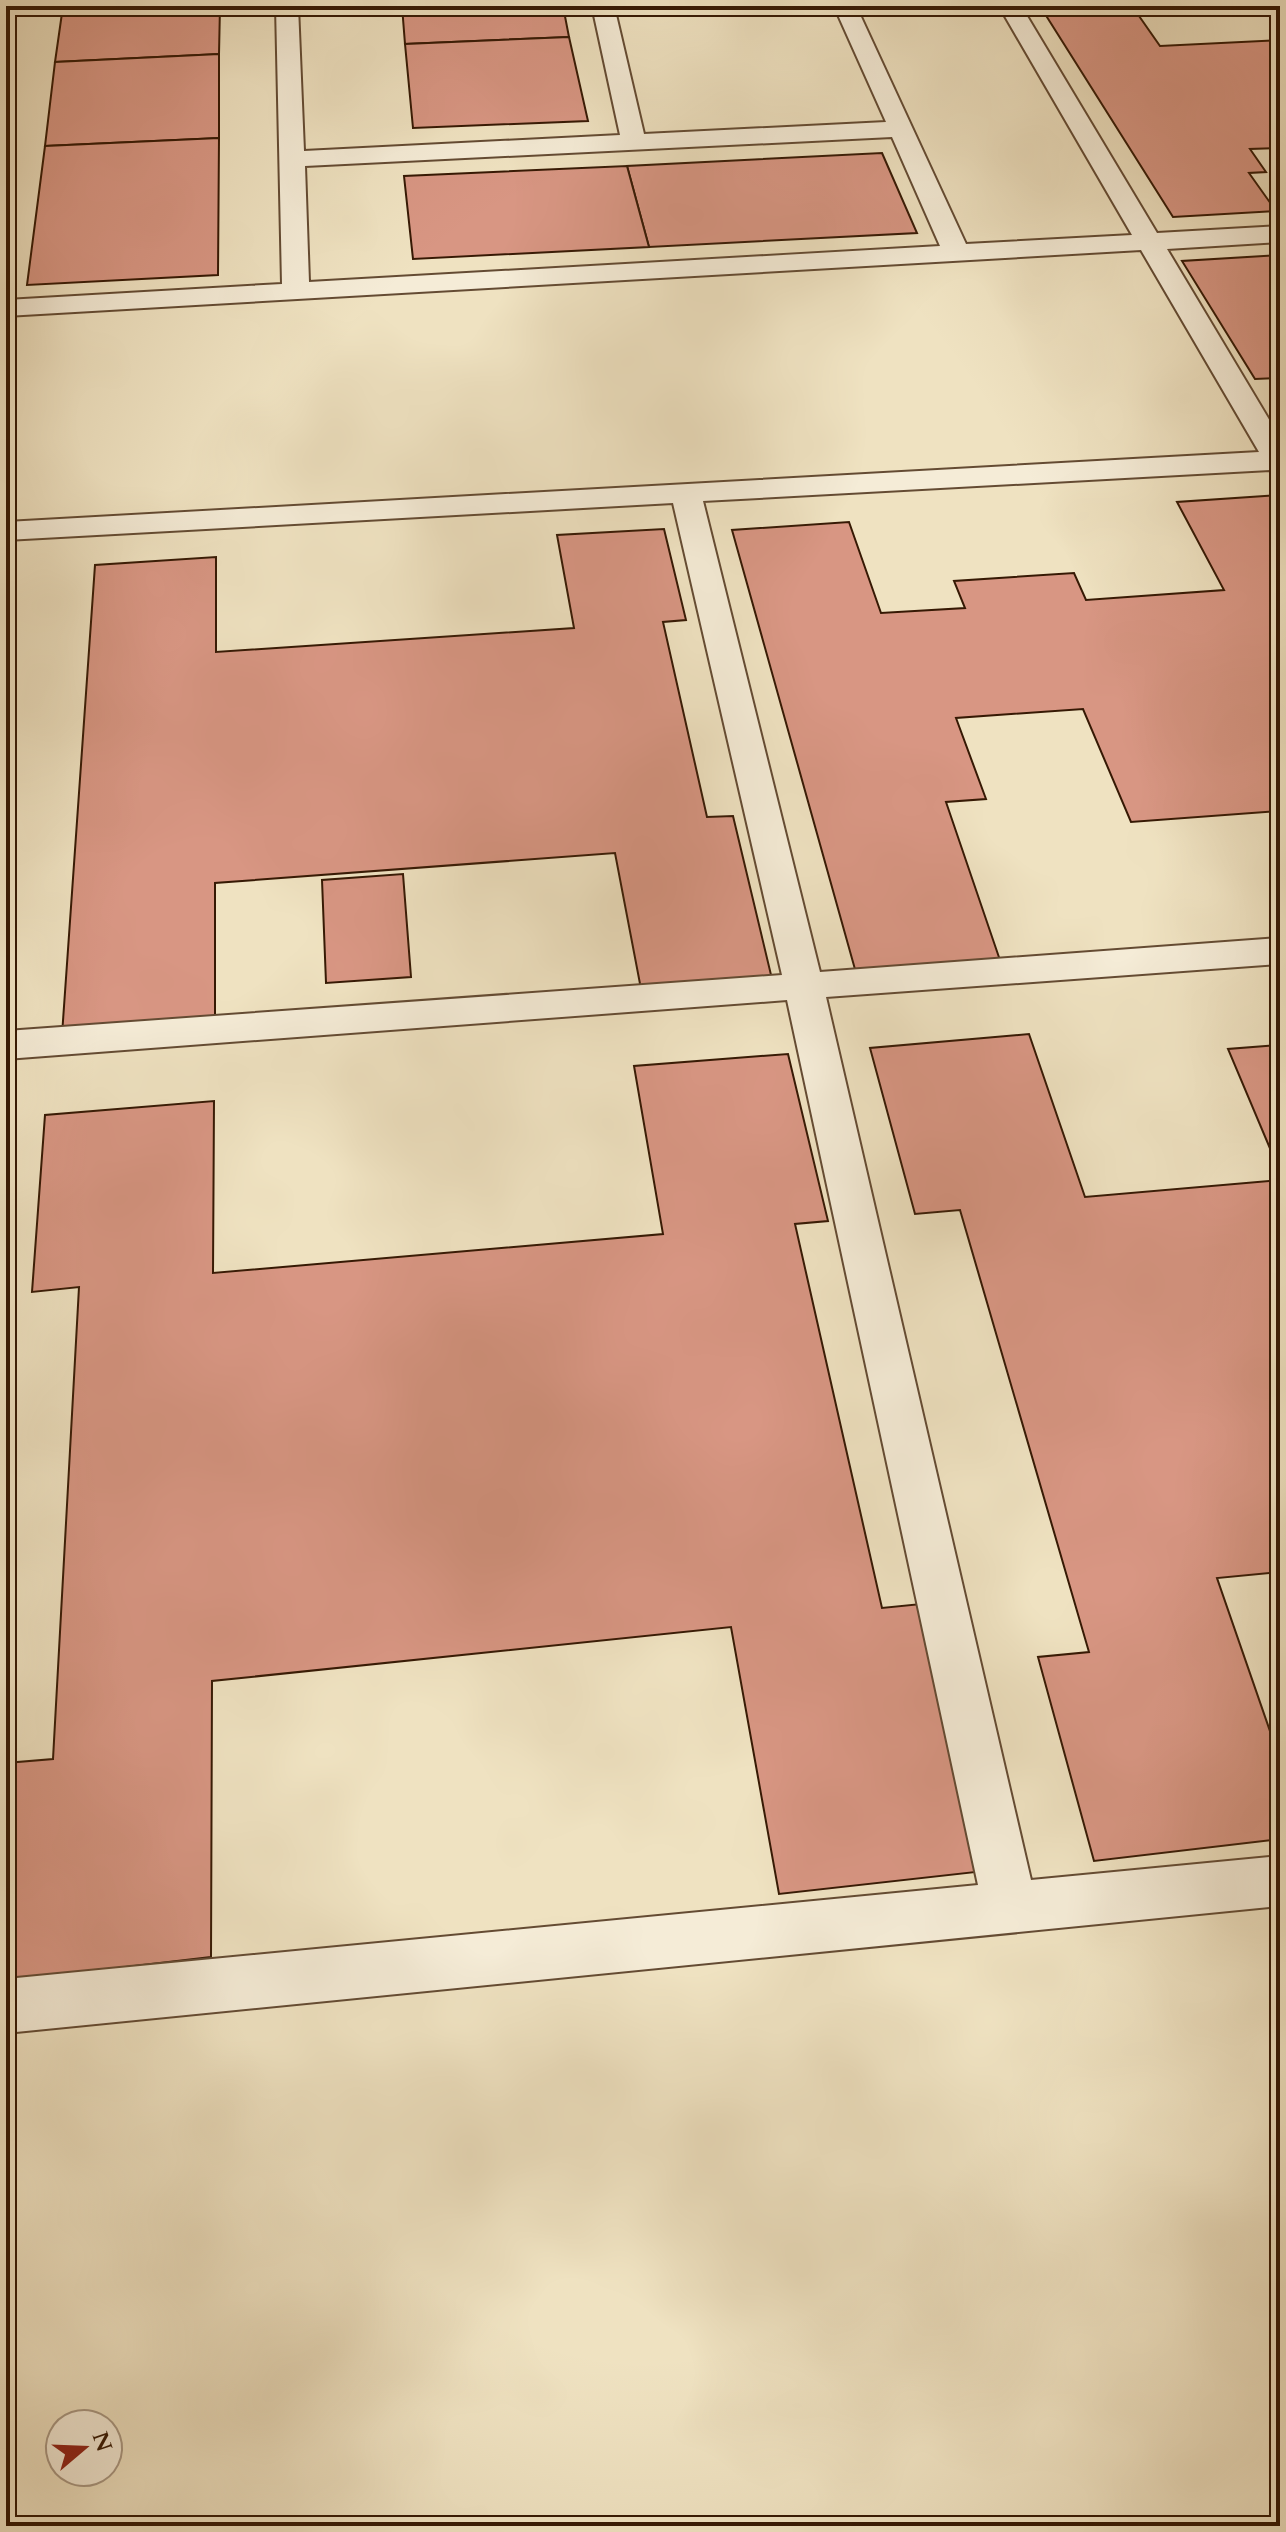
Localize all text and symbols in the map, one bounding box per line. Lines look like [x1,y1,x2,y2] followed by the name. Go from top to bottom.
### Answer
[44,2408,124,2488] north arrow
[85,2428,119,2456] text: N

